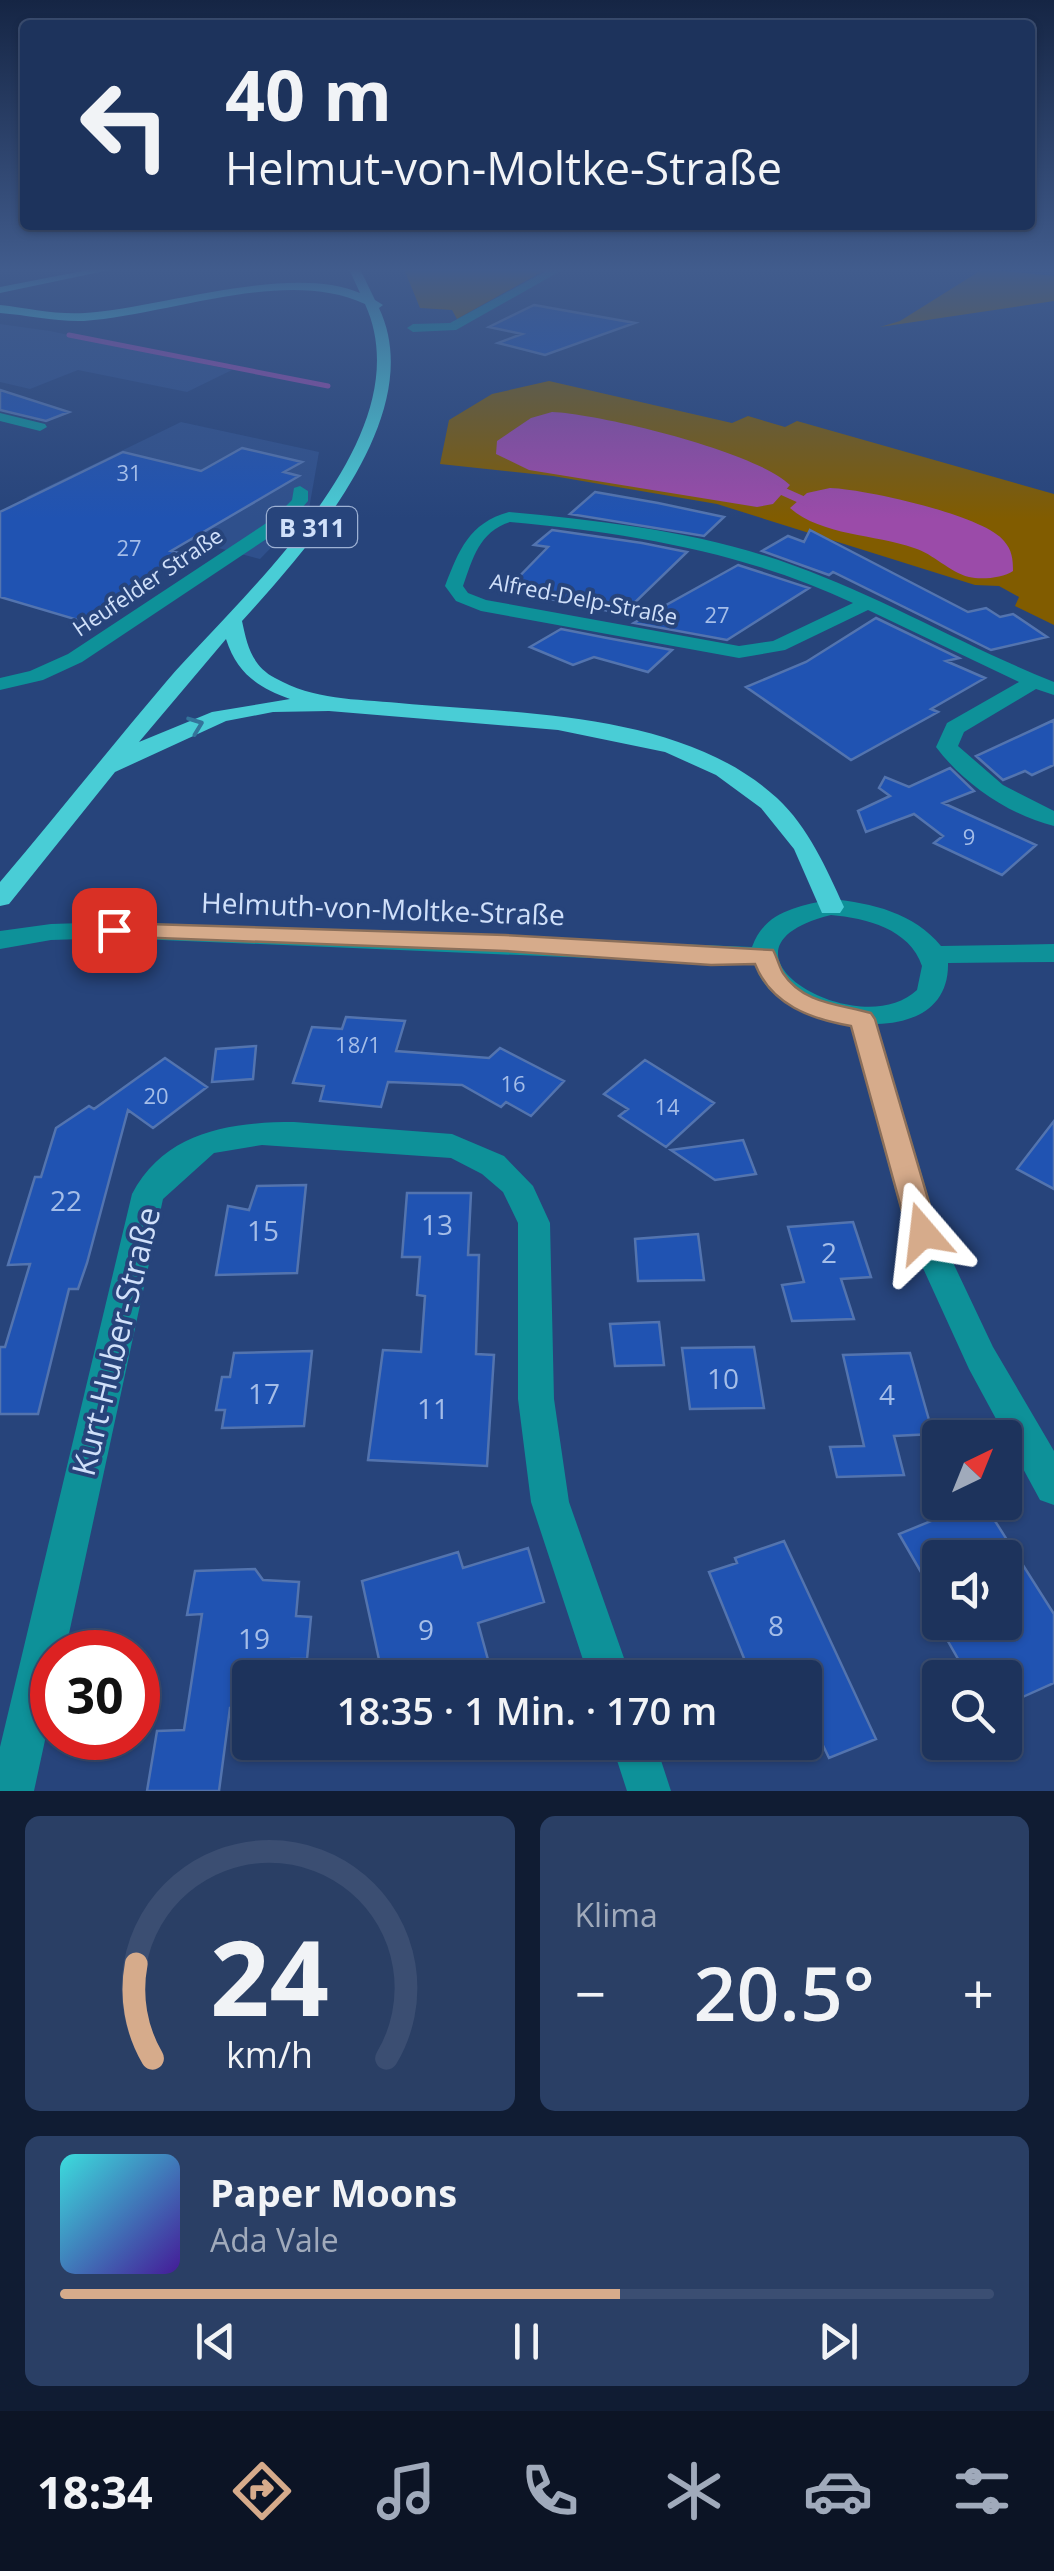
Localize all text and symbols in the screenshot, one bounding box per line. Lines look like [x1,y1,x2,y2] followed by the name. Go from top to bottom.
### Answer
[225,46,392,142] text: 40 m
[60,60,190,190] icon: left
[225,137,782,198] text: Helmut-von-Moltke-Straße
[116,457,142,487] house number: 31
[267,507,357,547] road number: B 311
[66,520,228,642] street label: Heufelder Straße
[116,532,142,562] house number: 27
[488,565,680,631] street label: Alfred-Delp-Straße
[704,599,730,629] house number: 27
[186,717,204,737] one-way arrow
[963,821,975,851] house number: 9
[201,883,565,933] street label: Helmuth-von-Moltke-Straße
[72,888,157,973] pin
[87,903,142,958] icon: arrive
[335,1029,381,1059] house number: 18/1
[500,1068,526,1098] house number: 16
[143,1080,169,1110] house number: 20
[654,1091,680,1121] house number: 14
[50,1181,82,1219] house number: 22
[871,1181,975,1285] position arrow
[61,1202,169,1480] street label: Kurt-Huber-Straße
[421,1205,453,1243] house number: 13
[247,1211,279,1249] house number: 15
[821,1233,837,1271] house number: 2
[707,1359,739,1397] house number: 10
[248,1374,280,1412] house number: 17
[879,1375,895,1413] house number: 4
[417,1389,449,1427] house number: 11
[922,1420,1022,1520] north arrow
[922,1420,1022,1760] map controls
[922,1540,1022,1640] button: sound
[768,1606,784,1644] house number: 8
[418,1610,434,1648] house number: 9
[238,1619,270,1657] house number: 19
[30,1630,160,1760] speed limit sign: 30
[922,1660,1022,1760] button: search
[337,1684,717,1736] text: 18:35 · 1 Min. · 170 m
[575,1893,658,1936] text: Klima
[210,1905,329,2046] text: 24
[694,1941,875,2043] text: 20.5°
[575,1955,606,2030] text: −
[963,1955,994,2030] text: +
[226,2030,313,2078] text: km/h
[210,2166,457,2218] text: Paper Moons
[210,2218,339,2261] text: Ada Vale
[188,2314,243,2369] icon: previous
[499,2314,554,2369] icon: pause
[811,2314,866,2369] icon: next
[227,2456,297,2526] icon: directions
[371,2456,441,2526] icon: music
[515,2456,585,2526] icon: phone
[659,2456,729,2526] icon: climate
[803,2456,873,2526] icon: car
[947,2456,1017,2526] icon: filters
[37,2461,153,2522] text: 18:34

